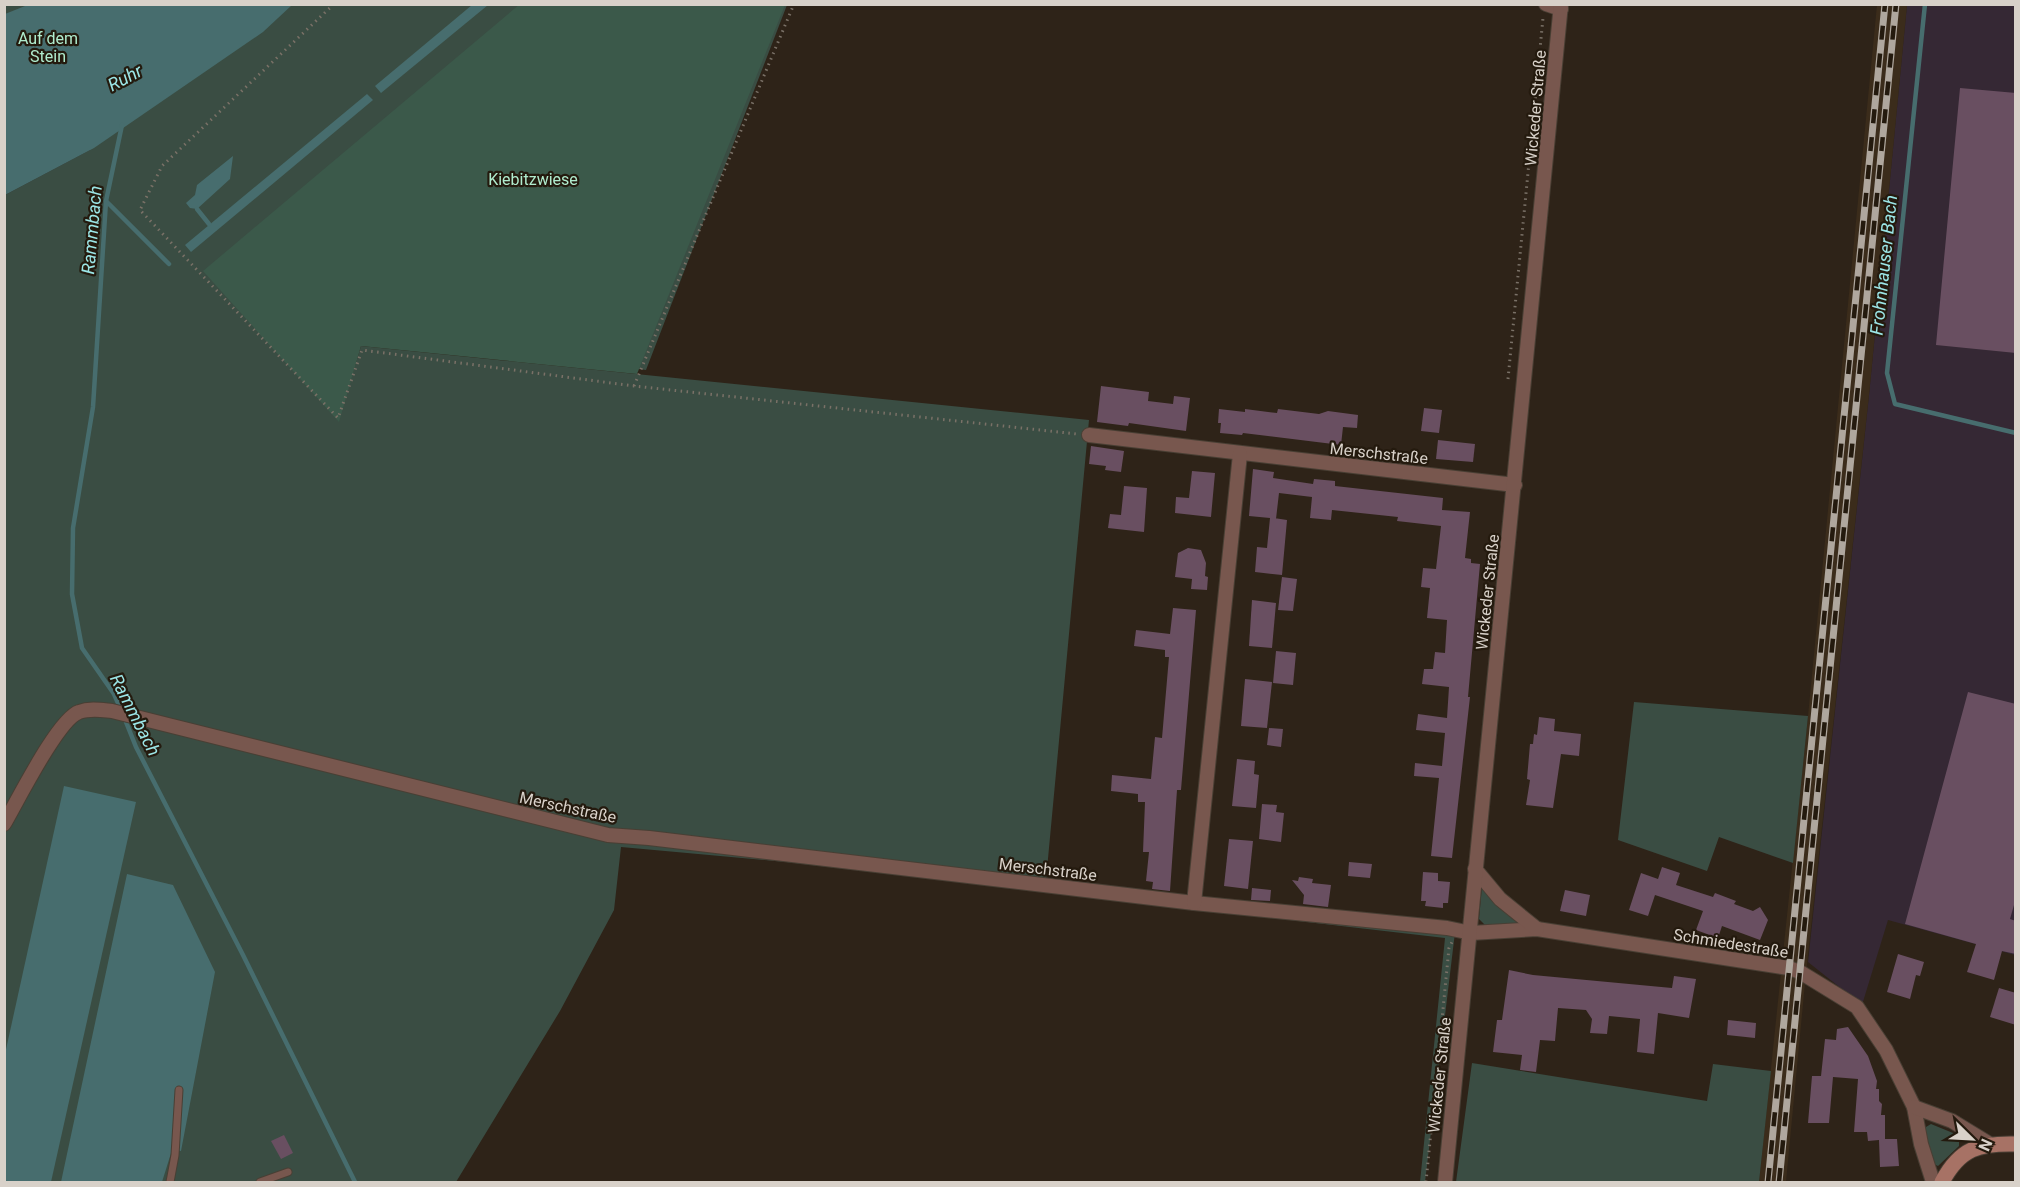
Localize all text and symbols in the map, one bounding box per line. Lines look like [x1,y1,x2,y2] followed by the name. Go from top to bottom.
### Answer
[18,29,78,66] park label: Auf dem Stein
[1521,49,1550,167] street label: Wickeder Straße
[104,59,147,95] water label: Ruhr
[488,170,578,189] park label: Kiebitzwiese
[77,185,106,275] water label: Rammbach
[1866,194,1901,336] water label: Frohnhauser Bach
[1329,439,1429,468] street label: Merschstraße
[1472,533,1503,651] street label: Wickeder Straße
[106,670,165,759] water label: Rammbach
[518,788,618,827] street label: Merschstraße
[998,854,1098,885] street label: Merschstraße
[1672,925,1790,962] street label: Schmiedestraße
[1424,1016,1455,1134] street label: Wickeder Straße
[1942,1109,2002,1169] north arrow
[1974,1136,1996,1154] text: N

